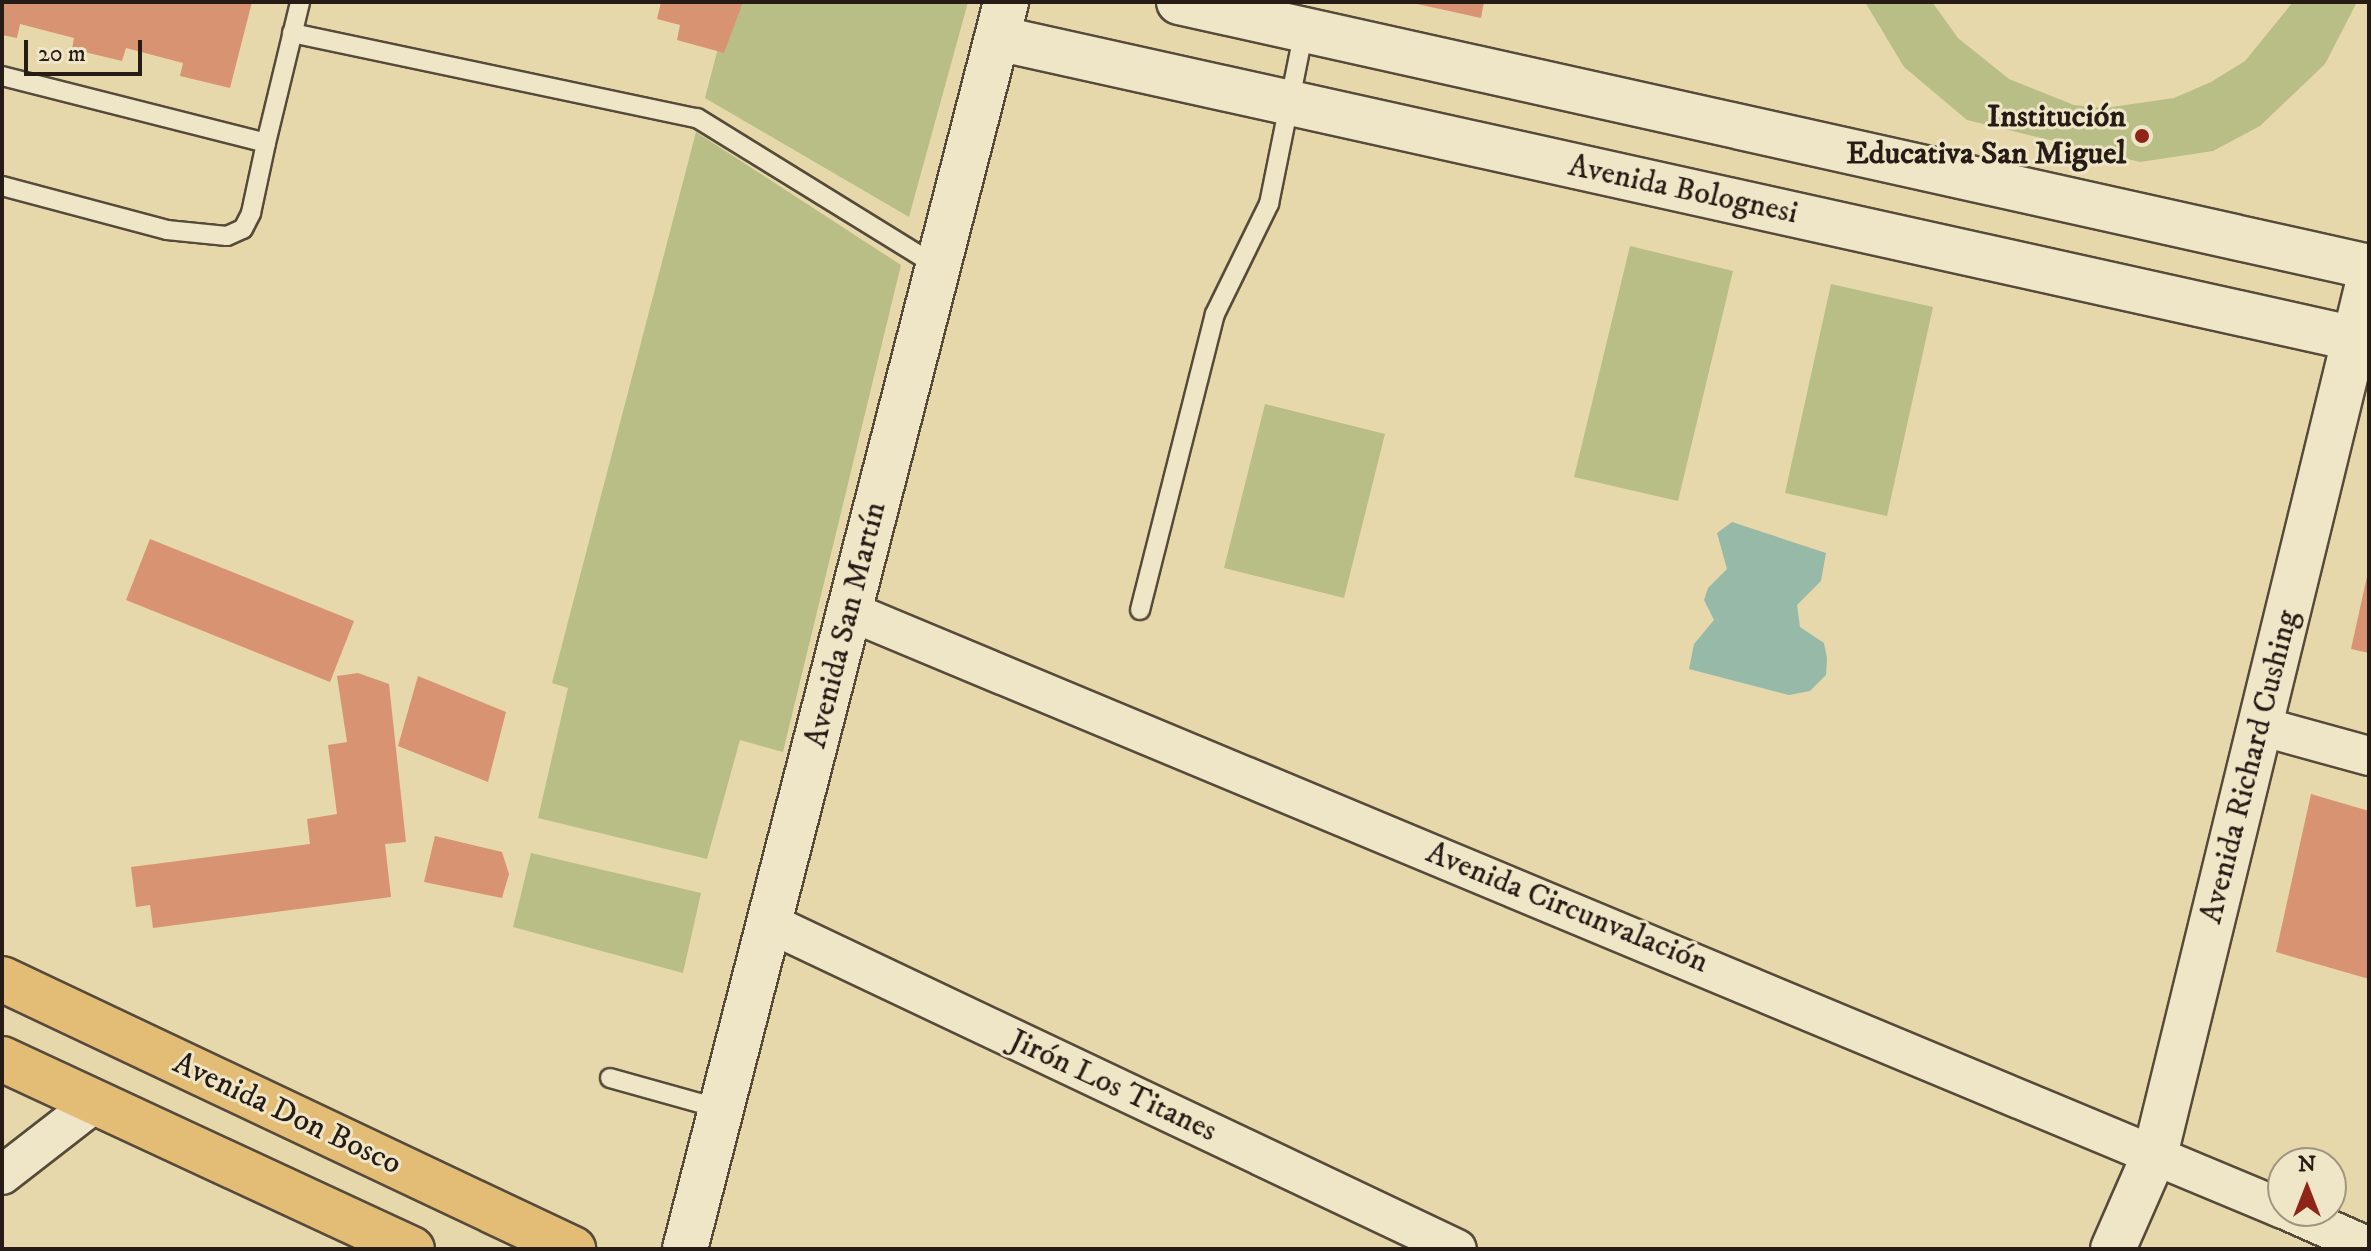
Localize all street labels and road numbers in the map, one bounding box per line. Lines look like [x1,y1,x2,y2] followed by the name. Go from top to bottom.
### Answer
[1565,147,1801,233] street label: Avenida Bolognesi
[797,498,895,752] street label: Avenida San Martín
[2192,606,2308,928] street label: Avenida Richard Cushing
[1420,834,1714,982] street label: Avenida Circunvalación
[1003,1021,1223,1151] street label: Jirón Los Titanes
[167,1044,407,1184] street label: Avenida Don Bosco

